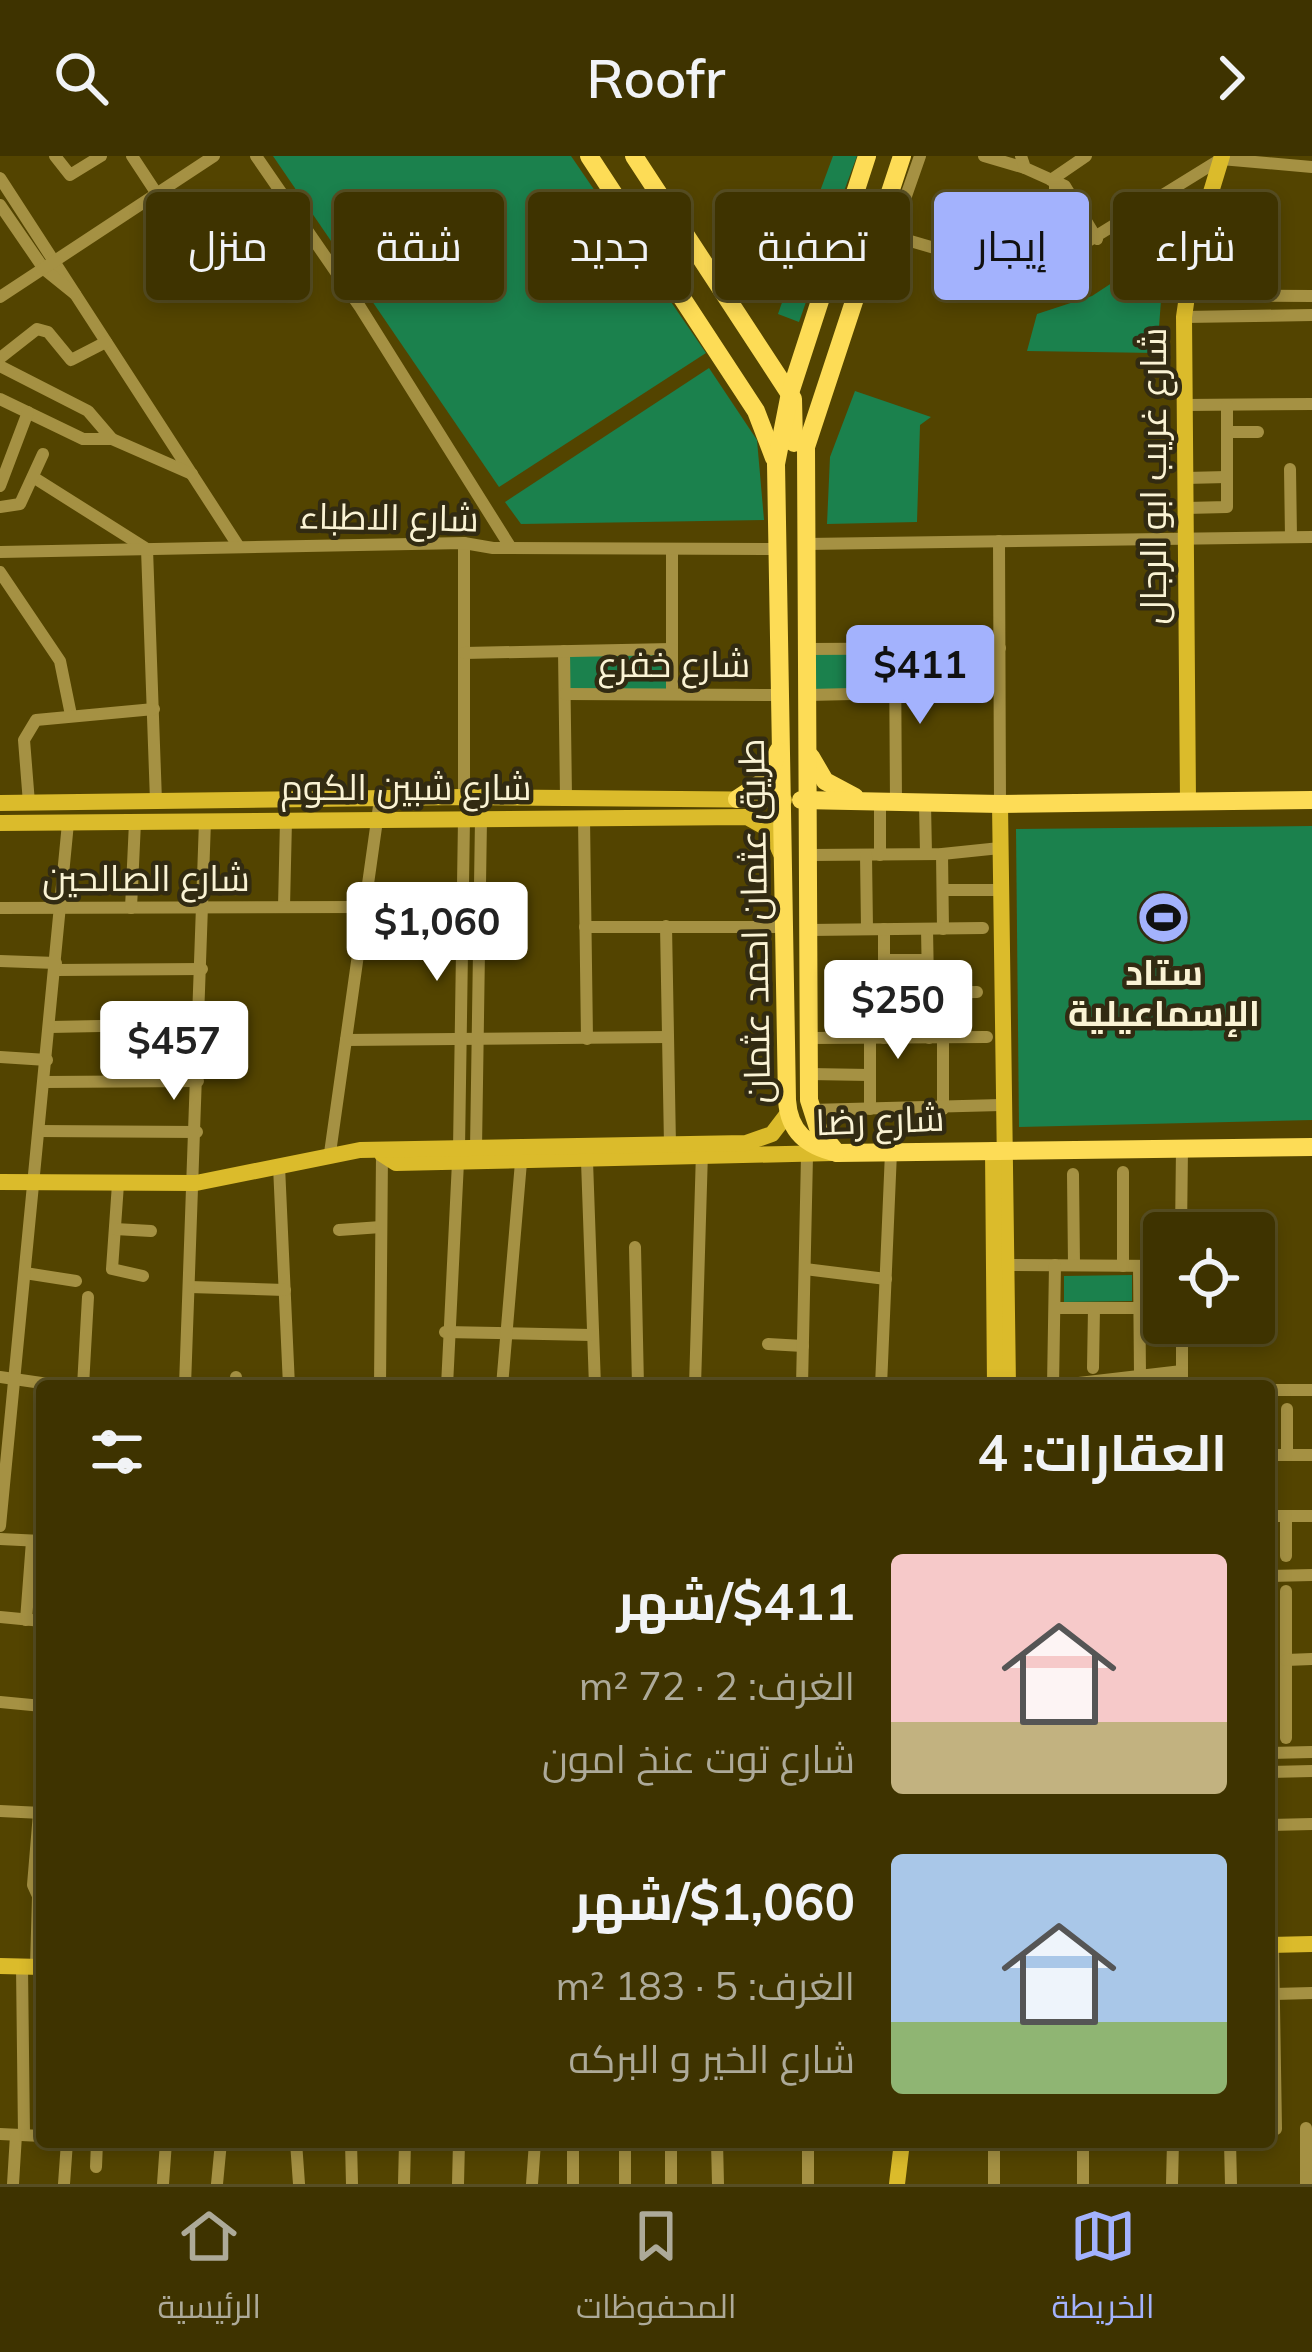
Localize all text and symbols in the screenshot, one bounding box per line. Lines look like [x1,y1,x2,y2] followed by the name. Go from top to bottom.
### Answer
[587,44,725,112] text: Roofr
[48,45,114,111] icon: search
[1198,45,1264,111] icon: forward
[146,192,310,300] chip: منزل
[334,192,504,300] chip: شقة
[528,192,691,300] chip: جديد
[715,192,910,300] chip: تصفية
[934,192,1089,300] chip: إيجار
[1113,192,1278,300] chip: شراء
[1130,327,1178,625] street label: شارع غريب ابو الرجال
[299,492,479,544] street label: شارع الاطباء
[849,625,991,727] pin: $411
[873,639,967,688] text: $411
[598,641,750,689] street label: شارع خفرع
[728,738,780,1104] street label: طريق عثمان احمد عثمان
[280,764,532,812] street label: شارع شبين الكوم
[42,855,250,903] street label: شارع الصالحين
[339,882,535,984] pin: $1,060
[1136,889,1192,945] sports icon: ستاد الإسماعيلية
[374,896,500,945] text: $1,060
[1068,949,1260,1037] place label: ستاد الإسماعيلية
[827,960,969,1062] pin: $250
[851,974,945,1023] text: $250
[103,1001,245,1103] pin: $457
[127,1015,221,1064] text: $457
[815,1095,945,1147] street label: شارع رضا
[1143,1212,1275,1344] map controls
[1143,1212,1275,1344] button: locate
[84,1419,150,1485] icon: filters
[977,1420,1227,1484] text: العقارات: 4
[617,1569,855,1633] text: $411/شهر
[987,1602,1131,1746] icon: home
[579,1661,855,1710] text: الغرف: 2 · 72 m²
[542,1734,855,1783] text: شارع توت عنخ امون
[573,1869,855,1933] text: $1,060/شهر
[987,1902,1131,2046] icon: home
[556,1961,855,2010] text: الغرف: 5 · 183 m²
[568,2034,855,2083] text: شارع الخير و البركه
[158,2203,261,2337] tab: الرئيسية
[576,2203,737,2337] tab: المحفوظات
[1052,2203,1155,2337] tab: الخريطة

